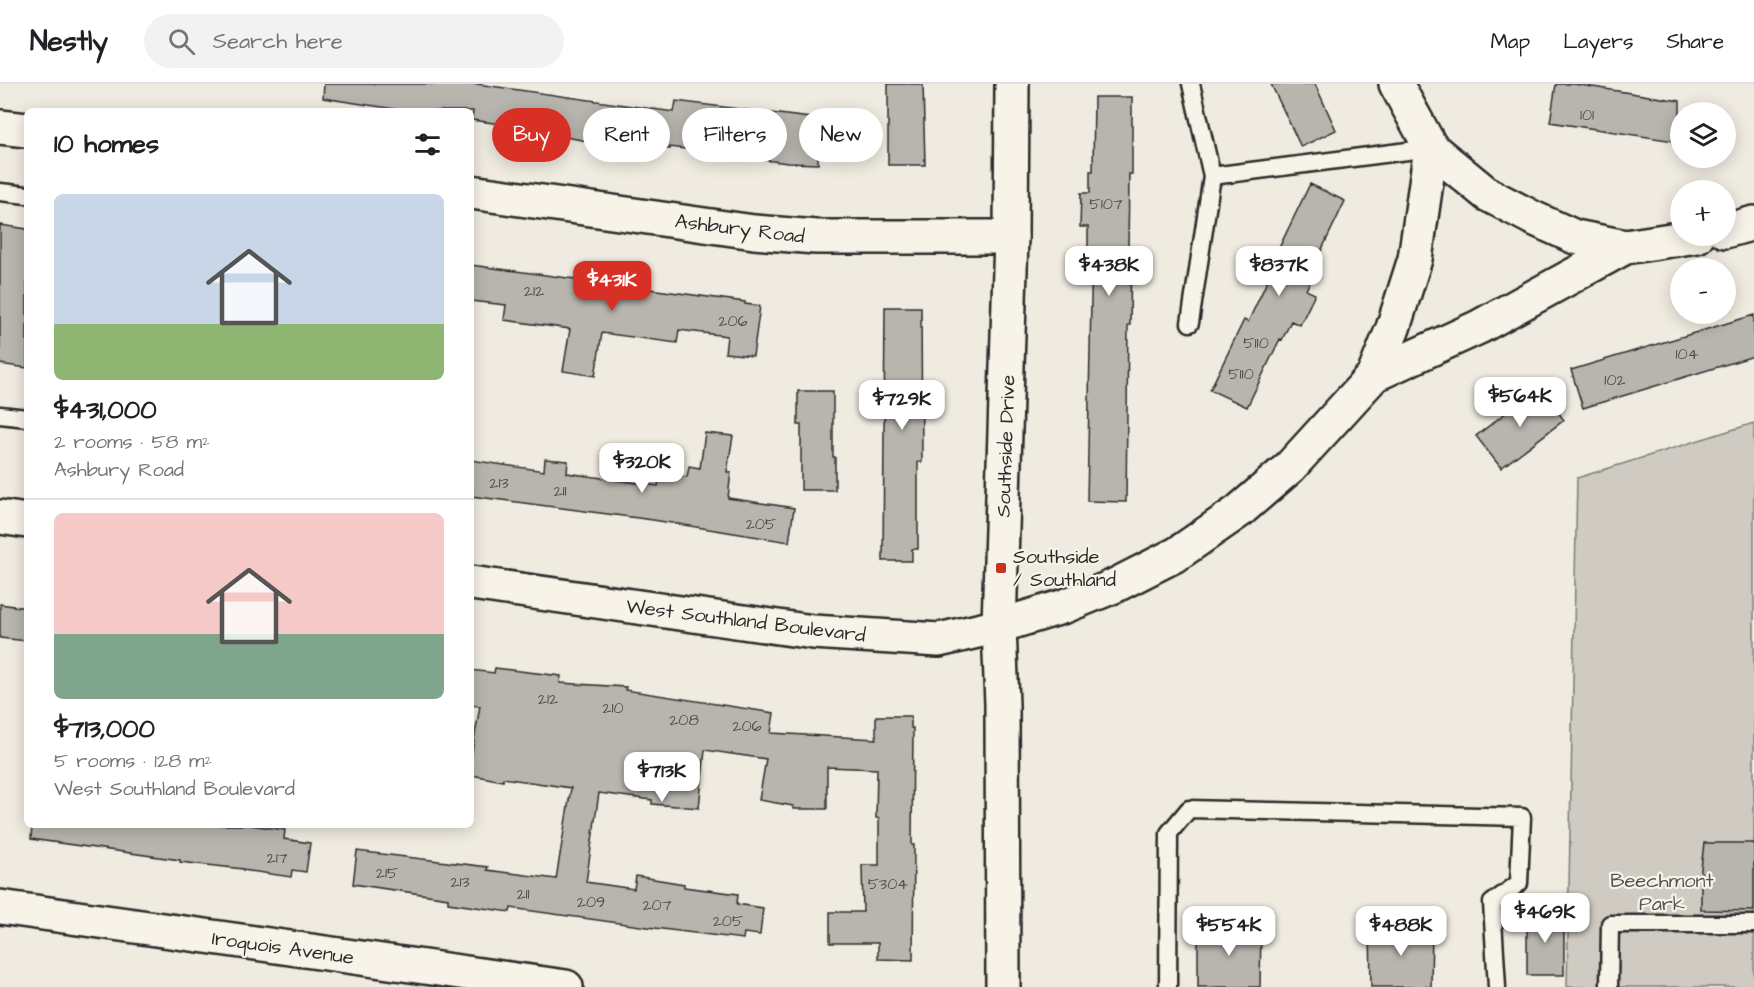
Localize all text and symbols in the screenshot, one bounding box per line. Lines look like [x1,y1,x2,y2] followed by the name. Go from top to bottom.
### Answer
[144,14,564,68] search box
[30,22,108,61] text: Nestly
[165,25,198,58] icon: search
[213,26,343,57] text: Search here
[1490,27,1530,56] text: Map
[1563,27,1633,56] text: Layers
[1666,27,1724,56] text: Share
[1670,102,1736,324] map controls
[1670,102,1736,168] button: layers
[1580,104,1594,126] house number: 101
[492,108,571,162] chip: Buy
[583,108,670,162] chip: Rent
[682,108,787,162] chip: Filters
[799,108,883,162] chip: New
[54,126,159,162] text: 10 homes
[411,128,444,161] icon: filters
[1670,180,1736,246] button: +
[1089,193,1123,215] house number: 5107
[673,207,806,252] street label: Ashbury Road
[195,233,303,341] icon: home
[1067,246,1151,297] pin: $438K
[1237,246,1321,297] pin: $837K
[1079,251,1139,279] text: $438K
[1250,251,1308,279] text: $837K
[1670,258,1736,324] button: −
[570,261,654,312] pin: $431K
[587,266,637,294] text: $431K
[524,280,544,302] house number: 212
[718,310,748,332] house number: 206
[1243,332,1269,354] house number: 5110
[1675,343,1699,365] house number: 104
[1228,363,1254,385] house number: 5110
[1604,369,1626,391] house number: 102
[990,374,1022,518] street label: Southside Drive
[1478,377,1562,428] pin: $564K
[860,380,944,431] pin: $729K
[1488,382,1552,410] text: $564K
[873,385,931,413] text: $729K
[54,392,157,428] text: $431,000
[54,428,210,456] text: 2 rooms · 58 m²
[600,443,684,494] pin: $320K
[613,448,671,476] text: $320K
[54,456,184,484] text: Ashbury Road
[489,472,509,494] house number: 213
[553,480,567,502] house number: 211
[746,513,777,535] house number: 205
[1013,543,1116,594] place label: Southside / Southland
[195,552,303,660] icon: home
[994,561,1008,575] marker: Southside / Southland
[625,592,867,650] street label: West Southland Boulevard
[538,688,558,710] house number: 212
[602,697,624,719] house number: 210
[669,709,699,731] house number: 208
[54,711,155,747] text: $713,000
[732,715,762,737] house number: 206
[54,747,212,775] text: 5 rooms · 128 m²
[620,752,704,803] pin: $713K
[638,757,686,785] text: $713K
[54,775,295,803] text: West Southland Boulevard
[266,847,288,869] house number: 217
[376,862,399,884] house number: 215
[1610,867,1714,918] park label: Beechmont Park
[450,871,470,893] house number: 213
[868,873,908,895] house number: 5304
[516,883,530,905] house number: 211
[577,891,605,913] house number: 209
[1503,893,1587,944] pin: $469K
[642,894,672,916] house number: 207
[1515,898,1575,926] text: $469K
[1187,906,1271,957] pin: $554K
[1359,906,1443,957] pin: $488K
[713,910,744,932] house number: 205
[1196,911,1262,939] text: $554K
[1370,911,1432,939] text: $488K
[210,924,356,972] street label: Iroquois Avenue

